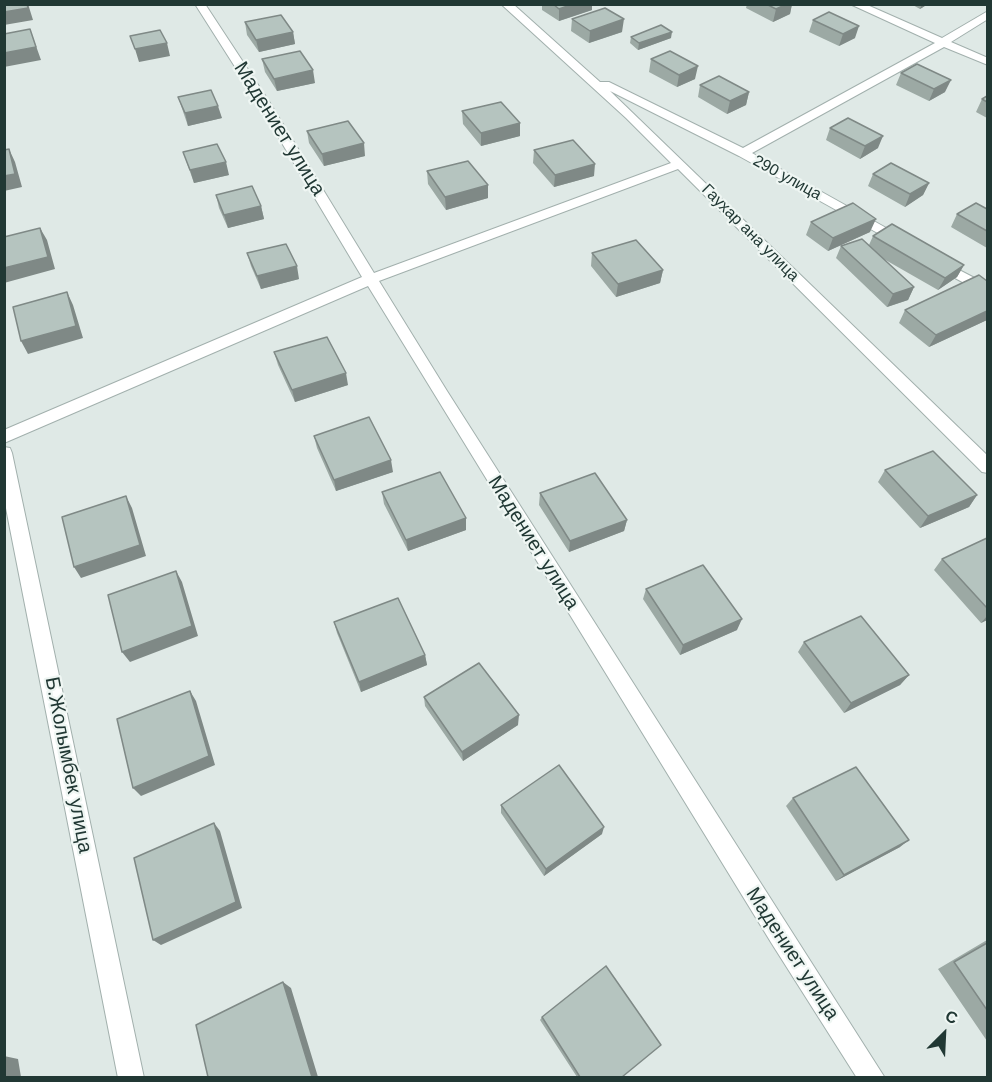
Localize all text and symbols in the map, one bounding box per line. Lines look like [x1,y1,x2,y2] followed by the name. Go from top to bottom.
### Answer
[228,58,330,200] street label: Мадениет улица
[749,151,825,205] street label: 290 улица
[697,180,803,286] street label: Гаухар ана улица
[482,472,584,614] street label: Мадениет улица
[39,675,97,855] street label: Б.Жолымбек улица
[740,883,844,1025] street label: Мадениет улица
[914,1004,974,1064] north arrow
[943,1007,960,1027] text: С

